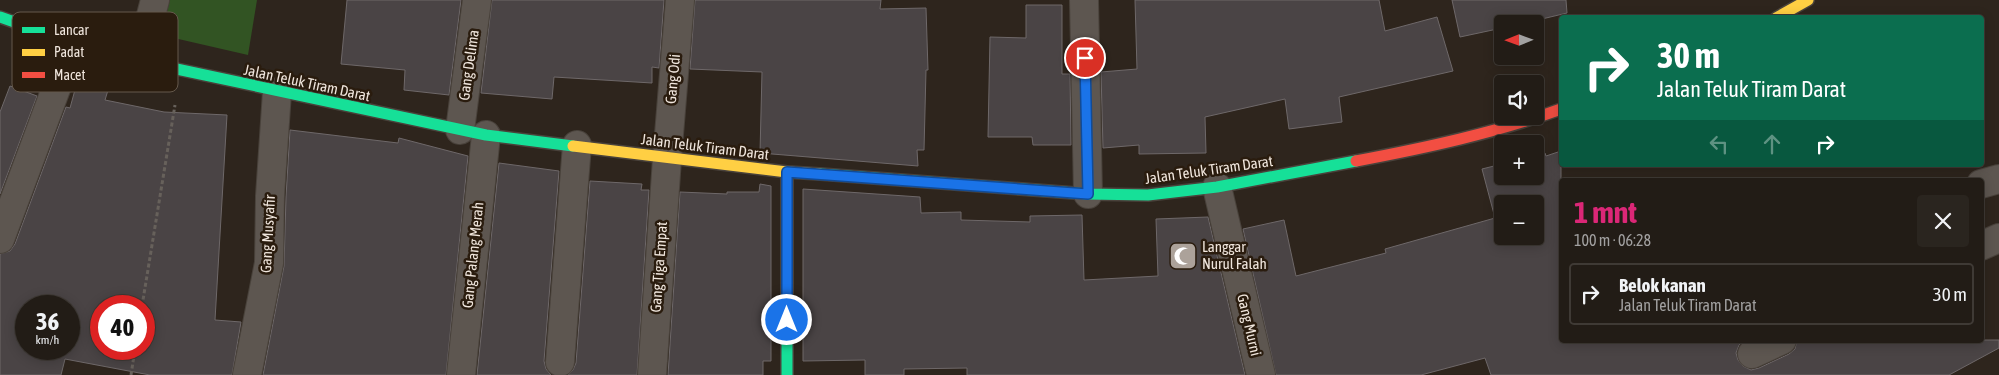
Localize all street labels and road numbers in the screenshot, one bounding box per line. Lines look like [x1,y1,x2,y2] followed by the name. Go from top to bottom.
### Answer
[455,29,482,101] street label: Gang Delima
[662,53,683,105] street label: Gang Odi
[242,61,372,104] street label: Jalan Teluk Tiram Darat
[640,130,770,163] street label: Jalan Teluk Tiram Darat
[1144,152,1274,187] street label: Jalan Teluk Tiram Darat
[257,194,278,274] street label: Gang Musyafir
[458,201,487,309] street label: Gang Palang Merah
[647,221,670,313] street label: Gang Tiga Empat
[1234,292,1265,358] street label: Gang Murni

